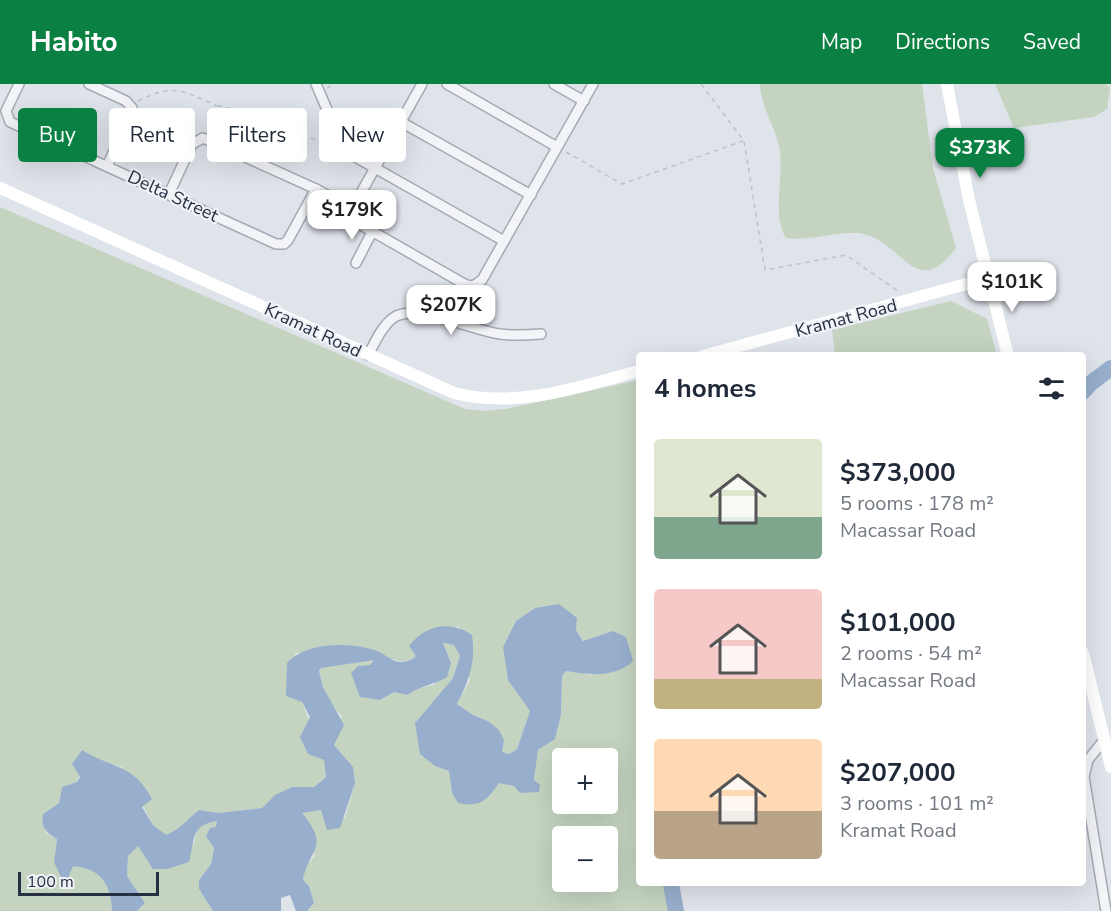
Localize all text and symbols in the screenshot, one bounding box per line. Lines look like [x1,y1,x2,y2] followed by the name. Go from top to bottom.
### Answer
[30,23,118,61] text: Habito
[821,28,862,56] text: Map
[895,28,990,56] text: Directions
[1023,28,1081,56] text: Saved
[18,108,97,162] chip: Buy
[109,108,195,162] chip: Rent
[207,108,307,162] chip: Filters
[319,108,406,162] chip: New
[938,128,1022,179] pin: $373K
[949,134,1011,161] text: $373K
[124,164,223,228] street label: Delta Street
[310,190,394,241] pin: $179K
[321,196,383,223] text: $179K
[970,262,1054,313] pin: $101K
[981,268,1043,295] text: $101K
[409,285,493,336] pin: $207K
[420,291,482,318] text: $207K
[792,293,900,343] street label: Kramat Road
[260,297,366,363] street label: Kramat Road
[654,371,756,406] text: 4 homes
[1035,372,1068,405] icon: filters
[840,455,956,490] text: $373,000
[702,463,774,535] icon: home
[840,490,994,517] text: 5 rooms · 178 m²
[840,517,976,544] text: Macassar Road
[840,605,956,640] text: $101,000
[702,613,774,685] icon: home
[840,640,982,667] text: 2 rooms · 54 m²
[840,667,976,694] text: Macassar Road
[552,748,618,892] map controls
[552,748,618,814] button: +
[840,755,956,790] text: $207,000
[702,763,774,835] icon: home
[840,790,994,817] text: 3 rooms · 101 m²
[840,817,957,844] text: Kramat Road
[552,826,618,892] button: −
[18,869,159,896] scale bar
[27,871,74,893] text: 100 m

